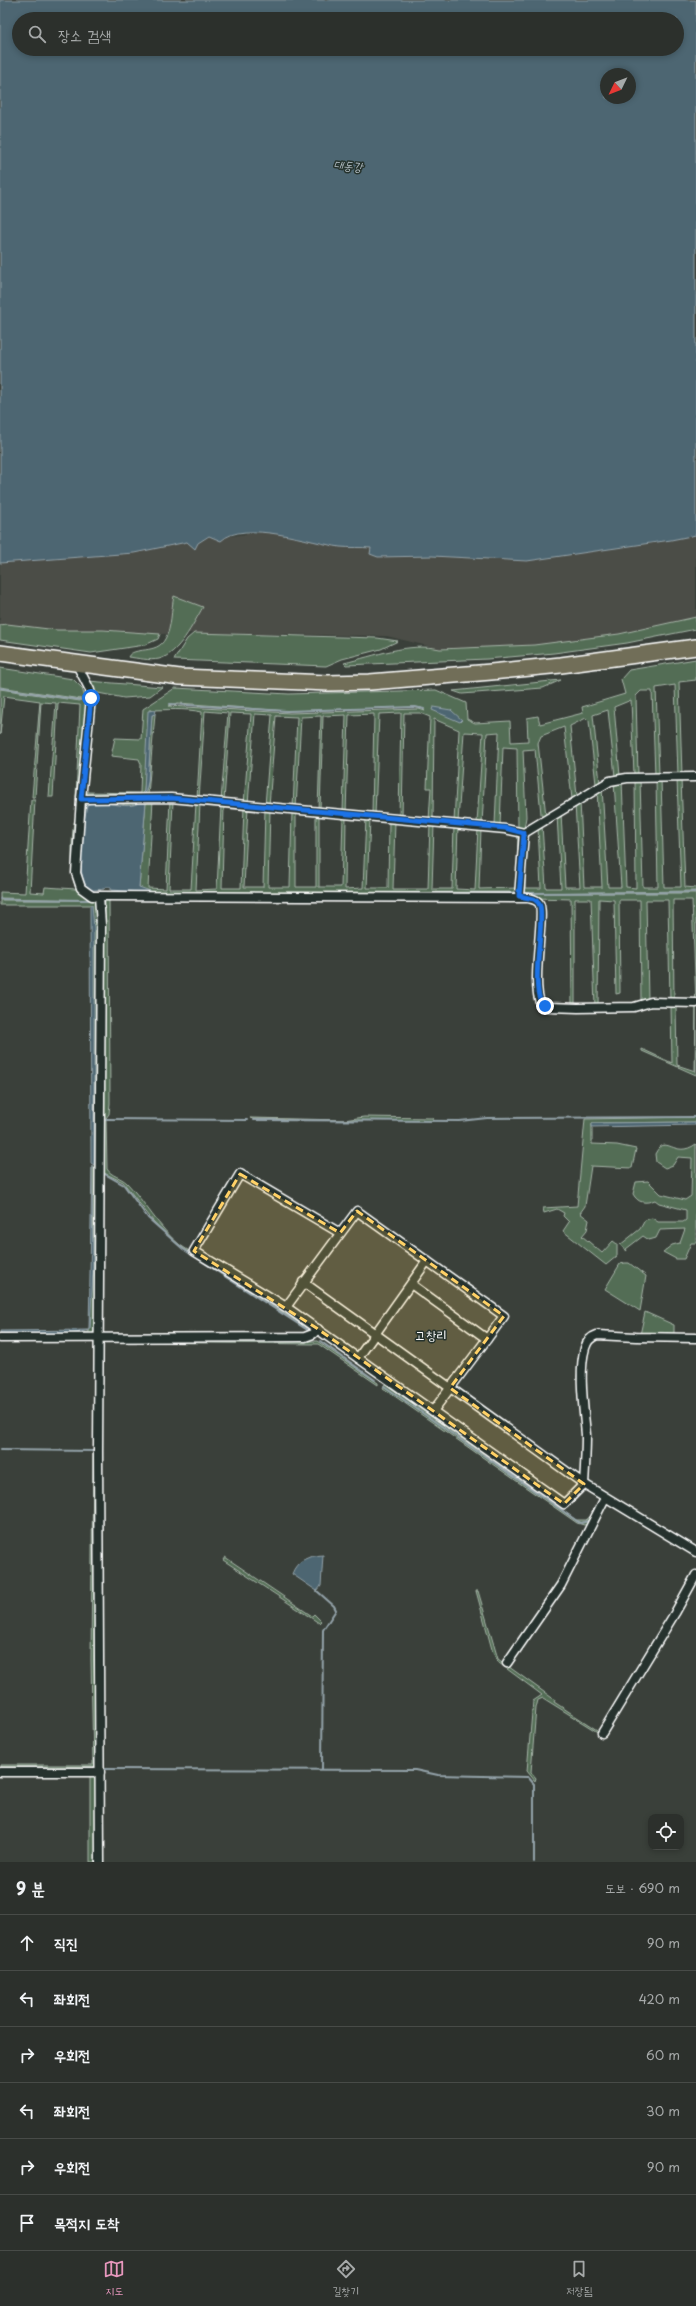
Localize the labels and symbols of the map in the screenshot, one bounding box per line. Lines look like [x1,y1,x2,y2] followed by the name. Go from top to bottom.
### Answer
[600,68,636,104] north arrow
[333,155,365,176] water label: 대동강
[82,689,100,707] route start
[536,997,554,1015] route end
[415,1325,447,1344] district label: 고창리

